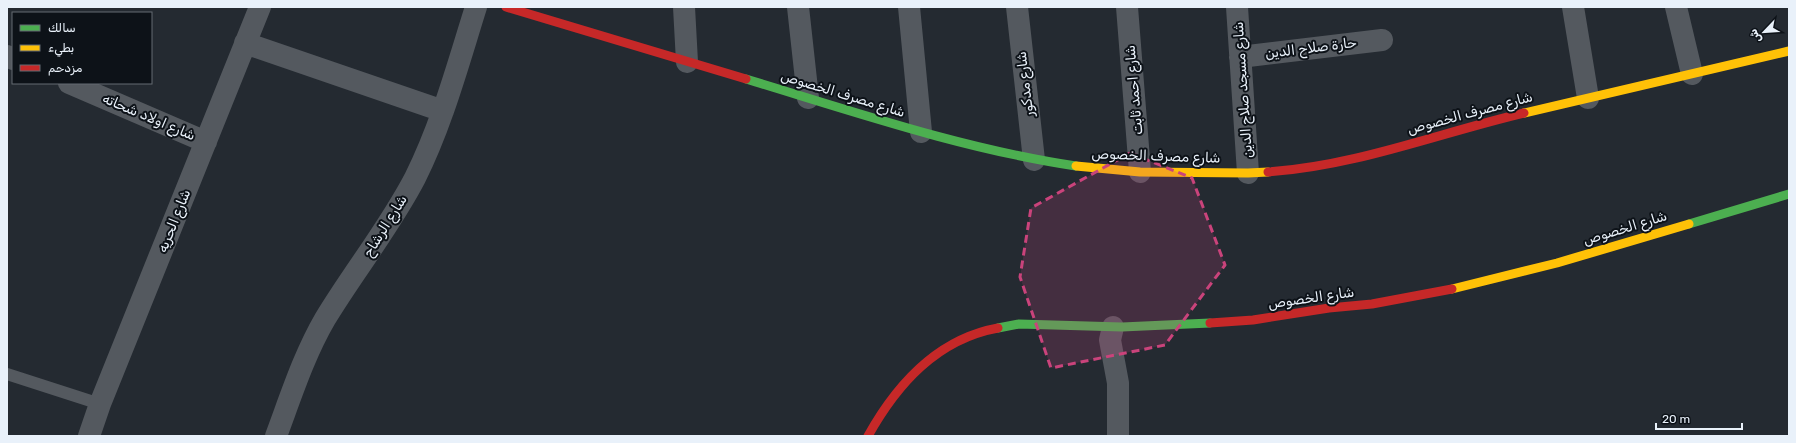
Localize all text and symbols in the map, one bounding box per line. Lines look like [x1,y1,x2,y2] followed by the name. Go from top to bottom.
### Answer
[12,12,152,84] legend
[1744,12,1784,52] north arrow
[48,21,76,35] text: سالك
[1230,21,1258,159] street label: شارع مسجد صلاح الدين
[1747,27,1764,45] text: ش
[1264,34,1358,64] street label: حارة صلاح الدين
[48,41,74,57] text: بطيء
[1122,44,1148,136] street label: شارع احمد ثابت
[1013,50,1040,119] street label: شارع مدكور
[48,61,83,76] text: مزدحم
[778,67,907,123] street label: شارع مصرف الخصوص
[1405,88,1535,140] street label: شارع مصرف الخصوص
[99,90,198,146] street label: شارع اولاد شحاته
[1091,145,1221,169] street label: شارع مصرف الخصوص
[154,187,196,256] street label: شارع الحريه
[359,192,412,261] street label: شارع الرشاح
[1581,207,1670,251] street label: شارع الخصوص
[1267,284,1355,314] street label: شارع الخصوص
[1656,405,1742,431] scale bar
[1662,412,1690,426] text: 20 m

